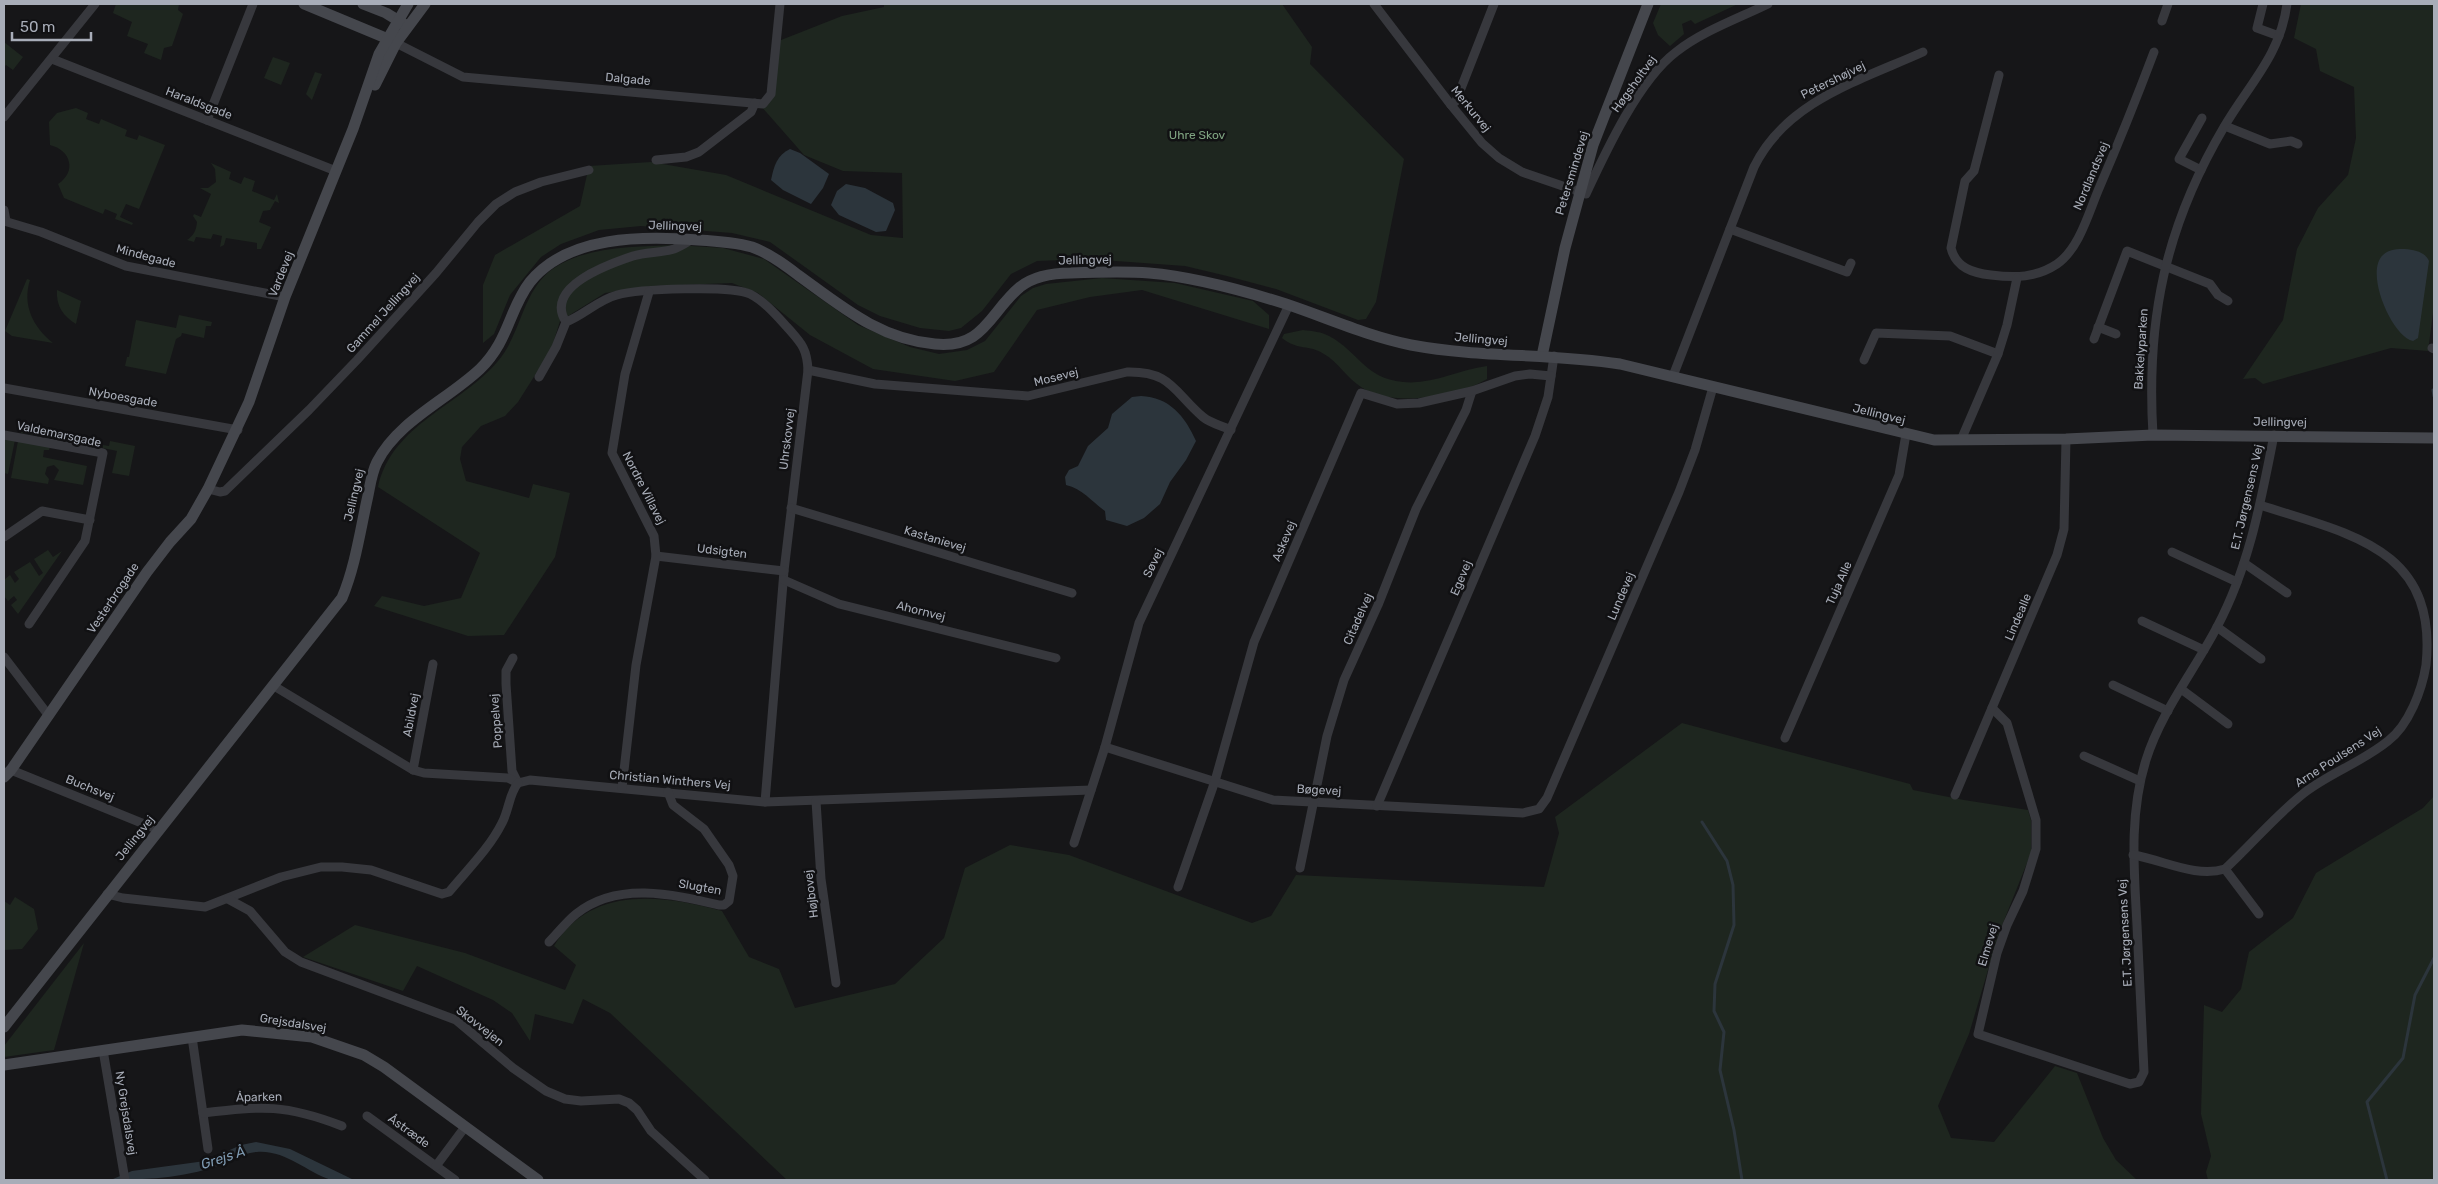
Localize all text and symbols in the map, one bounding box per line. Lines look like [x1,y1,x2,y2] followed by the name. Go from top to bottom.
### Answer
[12,10,91,42] scale bar
[20,18,55,36] text: 50 m
[1609,53,1659,115] street label: Høgsholtvej
[1799,58,1867,102] street label: Petershøjvej
[605,70,652,88] street label: Dalgade
[1448,83,1494,135] street label: Merkurvej
[164,84,234,122] street label: Haraldsgade
[1169,128,1226,142] park label: Uhre Skov
[1553,129,1591,217] street label: Petersmindevej
[2070,140,2112,212] street label: Nordlandsvej
[648,218,702,234] street label: Jellingvej
[115,241,178,271] street label: Mindegade
[266,249,296,299] street label: Vardevej
[1058,253,1112,267] street label: Jellingvej
[344,270,422,356] street label: Gammel Jellingvej
[2131,308,2151,390] street label: Bakkelyparken
[1454,330,1508,348] street label: Jellingvej
[1032,365,1080,389] street label: Mosevej
[88,384,159,410] street label: Nyboesgade
[1851,401,1907,427] street label: Jellingvej
[776,407,798,471] street label: Uhrskovvej
[2253,415,2307,429] street label: Jellingvej
[15,418,103,450] street label: Valdemarsgade
[2228,443,2266,551] street label: E.T. Jørgensens Vej
[620,449,668,527] street label: Nordre Villavej
[341,467,367,523] street label: Jellingvej
[1269,519,1299,563] street label: Askevej
[902,523,968,555] street label: Kastanievej
[696,541,748,561] street label: Udsigten
[1140,546,1166,580] street label: Søvej
[1447,558,1475,598] street label: Egevej
[1823,559,1855,607] street label: Tuja Alle
[84,560,142,636] street label: Vesterbrogade
[1605,570,1637,622] street label: Lundevej
[1340,591,1376,647] street label: Citadelvej
[2002,591,2034,643] street label: Lindealle
[895,598,947,624] street label: Ahornvej
[400,692,422,738] street label: Abildvej
[487,693,505,749] street label: Poppelvej
[2292,724,2384,790] street label: Arne Poulsens Vej
[609,768,731,792] street label: Christian Winthers Vej
[64,772,116,804] street label: Buchsvej
[1296,782,1342,798] street label: Bøgevej
[113,813,157,863] street label: Jellingvej
[801,869,821,919] street label: Højbovej
[677,876,723,898] street label: Slugten
[2115,879,2135,987] street label: E.T. Jørgensens Vej
[1975,922,2001,968] street label: Elmevej
[453,1003,507,1049] street label: Skovvejen
[259,1011,327,1035] street label: Grejsdalsvej
[112,1070,140,1156] street label: Ny Grejsdalsvej
[236,1090,282,1104] street label: Åparken
[386,1111,433,1151] street label: Åstræde
[198,1142,247,1173] water label: Grejs Å

